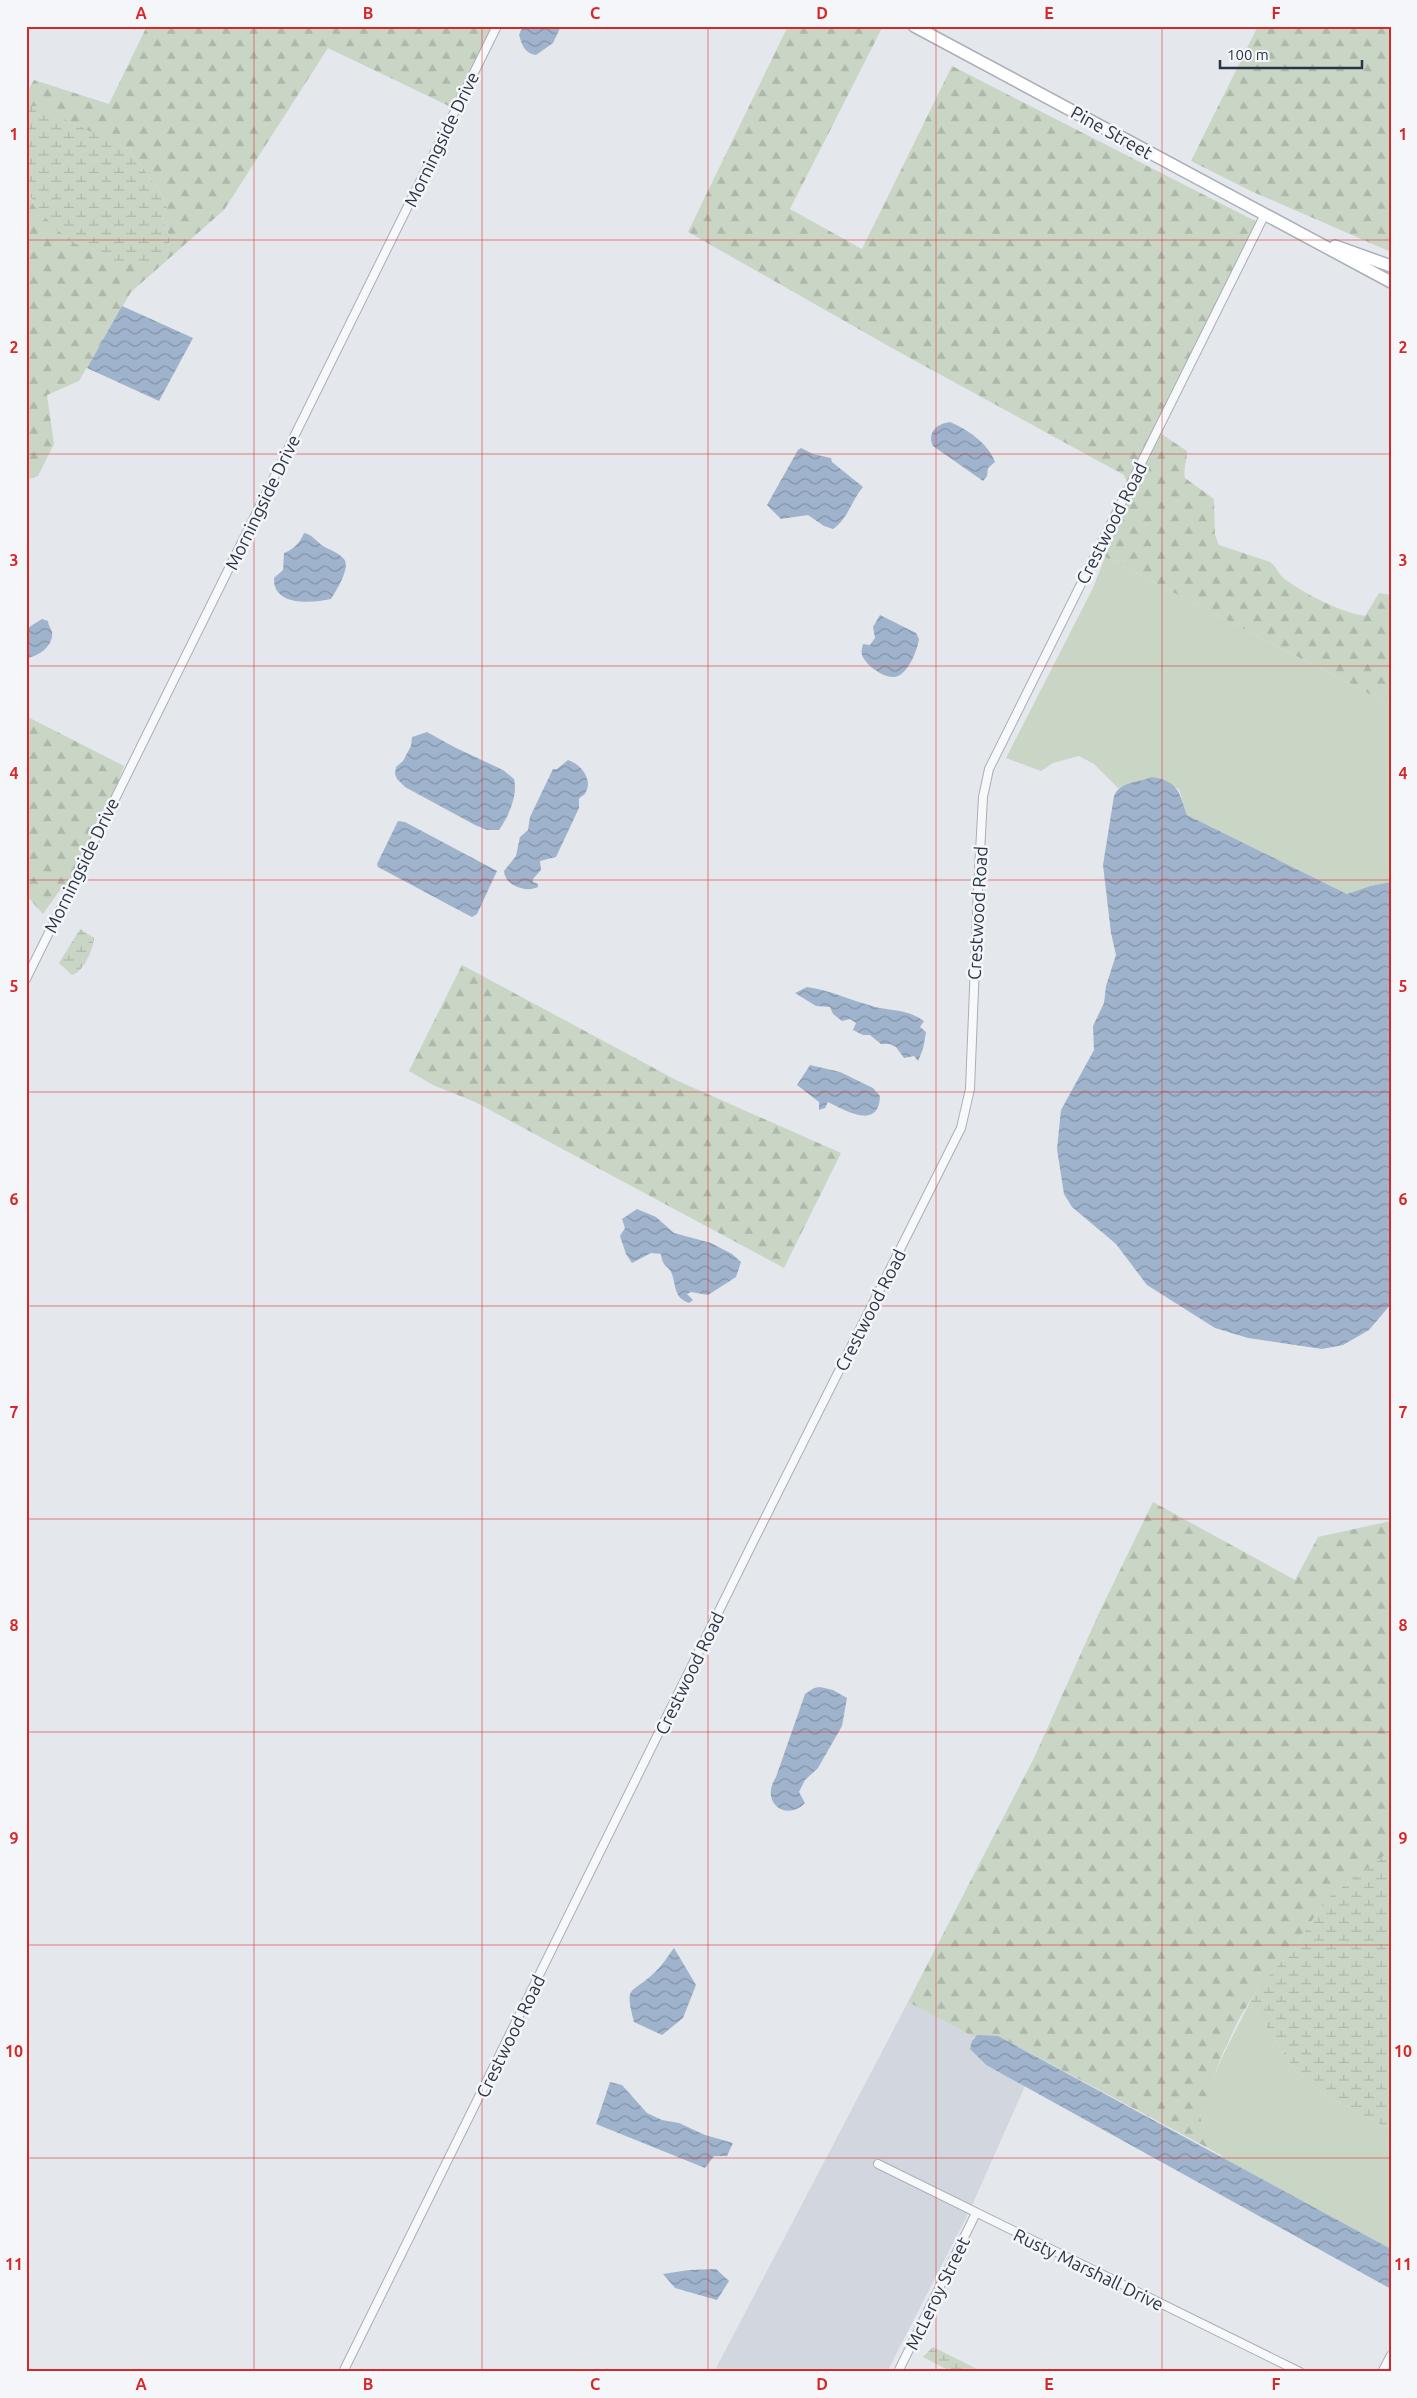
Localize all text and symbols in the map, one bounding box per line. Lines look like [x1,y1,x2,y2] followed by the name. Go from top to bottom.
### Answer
[135,4,147,22] text: A
[363,4,373,22] text: B
[590,4,600,22] text: C
[816,4,828,22] text: D
[1044,4,1054,22] text: E
[1272,4,1281,22] text: F
[1220,38,1362,70] scale bar
[1227,46,1269,63] text: 100 m
[400,68,482,210] street label: Morningside Drive
[1068,102,1156,162] street label: Pine Street
[9,125,19,143] text: 1
[1398,125,1408,143] text: 1
[9,338,19,356] text: 2
[1398,338,1408,356] text: 2
[221,431,303,573] street label: Morningside Drive
[1072,459,1150,587] street label: Crestwood Road
[9,551,19,569] text: 3
[1398,551,1408,569] text: 3
[9,764,19,782] text: 4
[1398,764,1408,782] text: 4
[40,794,122,936] street label: Morningside Drive
[964,846,990,980] street label: Crestwood Road
[9,977,19,995] text: 5
[1398,977,1408,995] text: 5
[9,1190,19,1208] text: 6
[1398,1190,1408,1208] text: 6
[831,1246,909,1374] street label: Crestwood Road
[9,1403,19,1421] text: 7
[1398,1403,1408,1421] text: 7
[651,1608,727,1738] street label: Crestwood Road
[9,1616,19,1634] text: 8
[1398,1616,1408,1634] text: 8
[9,1829,19,1847] text: 9
[1398,1829,1408,1847] text: 9
[472,1971,548,2101] street label: Crestwood Road
[5,2042,23,2060] text: 10
[1394,2042,1412,2060] text: 10
[1011,2224,1167,2314] street label: Rusty Marshall Drive
[901,2233,973,2353] street label: McLeroy Street
[5,2255,23,2273] text: 11
[1394,2255,1412,2273] text: 11
[135,2375,147,2393] text: A
[363,2375,373,2393] text: B
[590,2375,600,2393] text: C
[816,2375,828,2393] text: D
[1044,2375,1054,2393] text: E
[1272,2375,1281,2393] text: F

